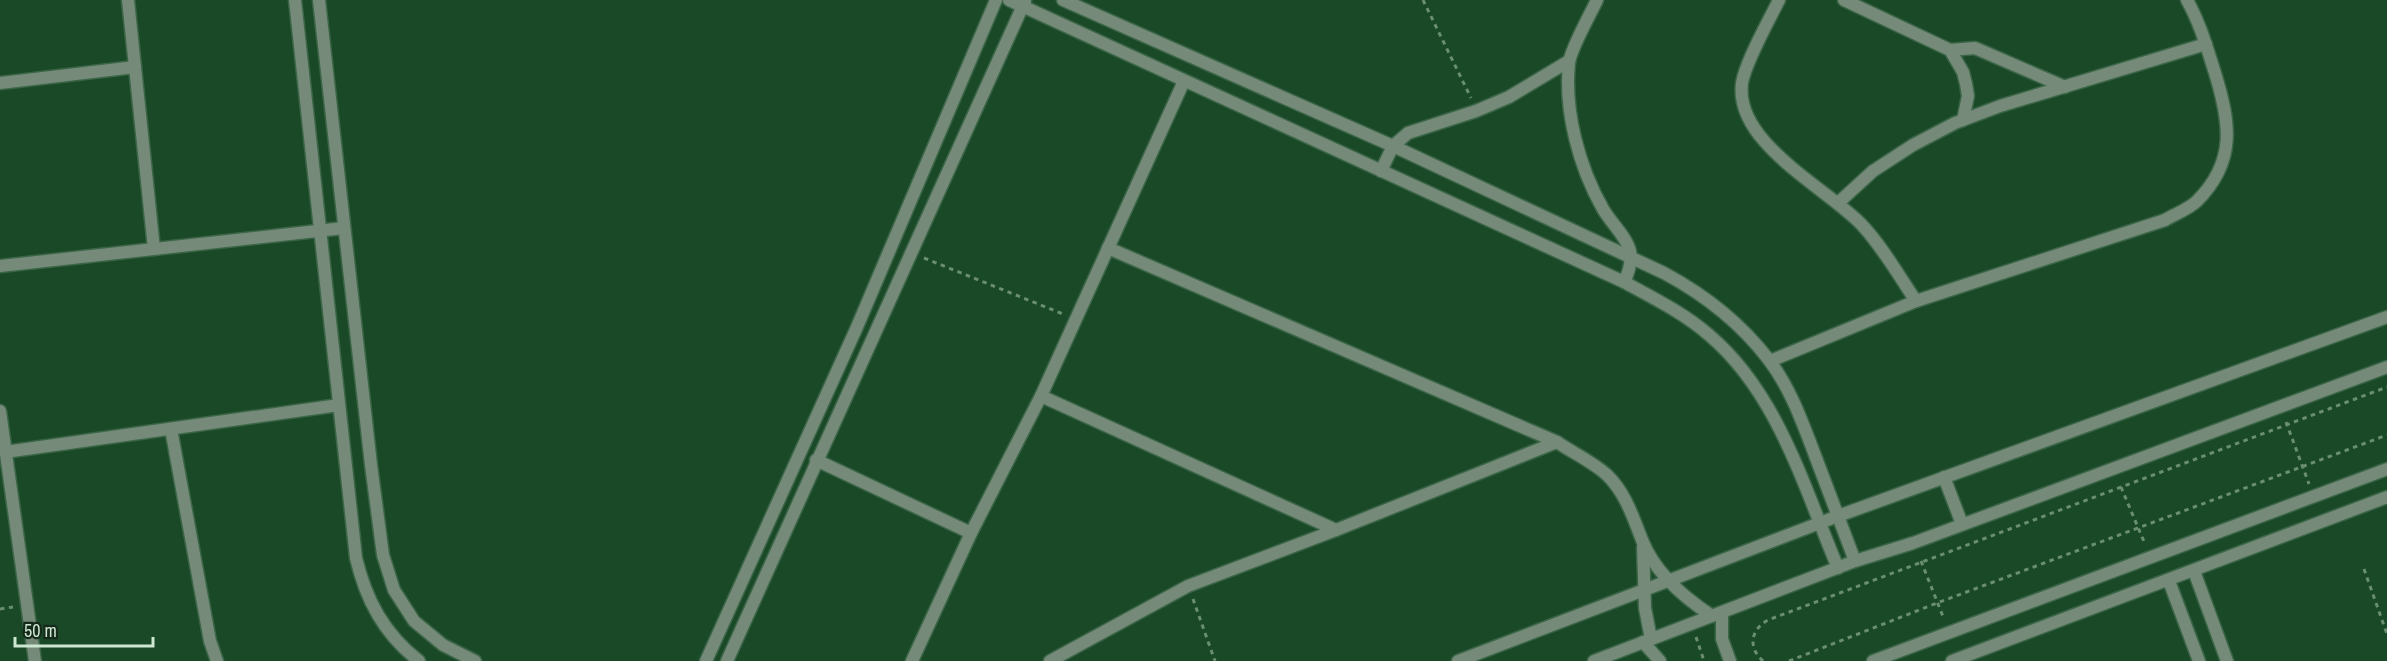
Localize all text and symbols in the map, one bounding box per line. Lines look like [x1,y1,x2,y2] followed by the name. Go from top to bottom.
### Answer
[15,610,153,648] scale bar
[24,618,57,643] text: 50 m

